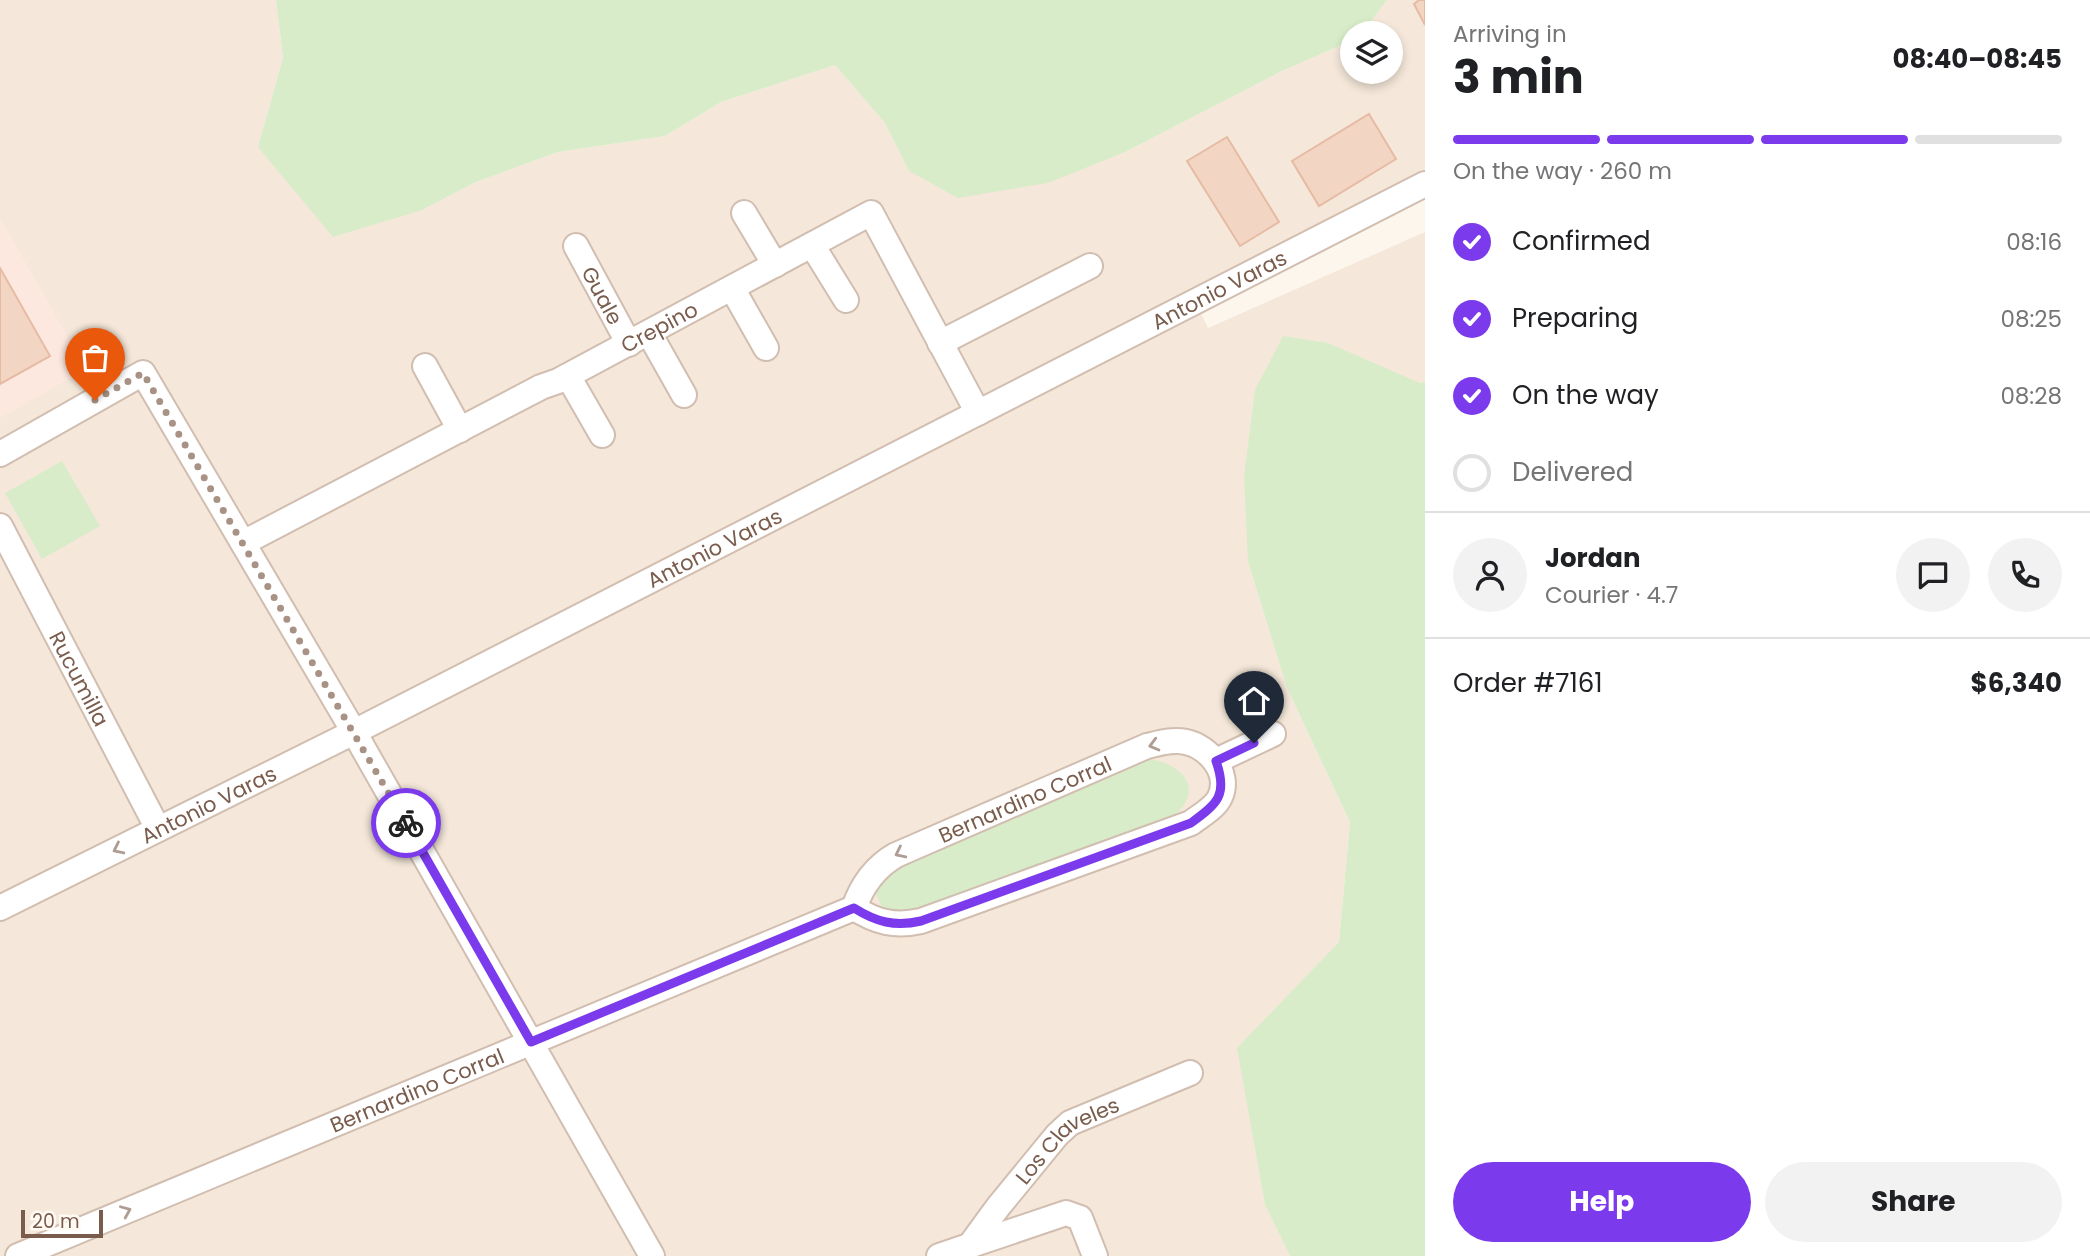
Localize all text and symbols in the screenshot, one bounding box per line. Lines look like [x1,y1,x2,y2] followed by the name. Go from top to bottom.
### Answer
[1453,18,1567,50] text: Arriving in
[1340,21,1403,84] map controls
[1340,21,1403,84] button: layers
[1893,41,2062,77] text: 08:40–08:45
[1453,45,1584,109] text: 3 min
[1453,155,1672,187] text: On the way · 260 m
[1453,223,1491,261] icon: check
[1512,223,1650,259] text: Confirmed
[2006,226,2062,258] text: 08:16
[1147,243,1291,336] street label: Antonio Varas
[575,261,630,330] street label: Guale
[615,294,703,359] street label: Crepino
[1453,300,1491,338] icon: check
[1512,300,1638,336] text: Preparing
[2000,303,2062,335] text: 08:25
[65,328,125,400] pin
[76,339,114,377] icon: bag
[1453,377,1491,415] icon: check
[1512,377,1659,413] text: On the way
[2000,380,2062,412] text: 08:28
[1512,454,1633,490] text: Delivered
[642,501,787,594] street label: Antonio Varas
[1453,538,1527,612] button: person
[1896,538,1970,612] button: chat
[1988,538,2062,612] button: phone
[1545,540,1641,576] text: Jordan
[1545,579,1678,611] text: Courier · 4.7
[43,626,116,731] street label: Rucumilla
[1453,665,1603,701] text: Order #7161
[1971,665,2062,701] text: $6,340
[1224,671,1284,743] pin
[1235,682,1273,720] icon: home
[1148,737,1160,751] one-way arrow
[934,749,1116,849] street label: Bernardino Corral
[136,758,281,850] street label: Antonio Varas
[371,788,441,858] courier
[387,804,425,842] icon: bike
[113,841,125,855] one-way arrow
[895,845,907,859] one-way arrow
[325,1041,508,1139] street label: Bernardino Corral
[1008,1090,1123,1190] street label: Los Claveles
[1453,1162,1751,1242] button: Help
[1765,1162,2062,1242] button: Share
[119,1205,132,1219] one-way arrow
[21,1207,103,1239] scale bar
[32,1208,80,1235] text: 20 m

